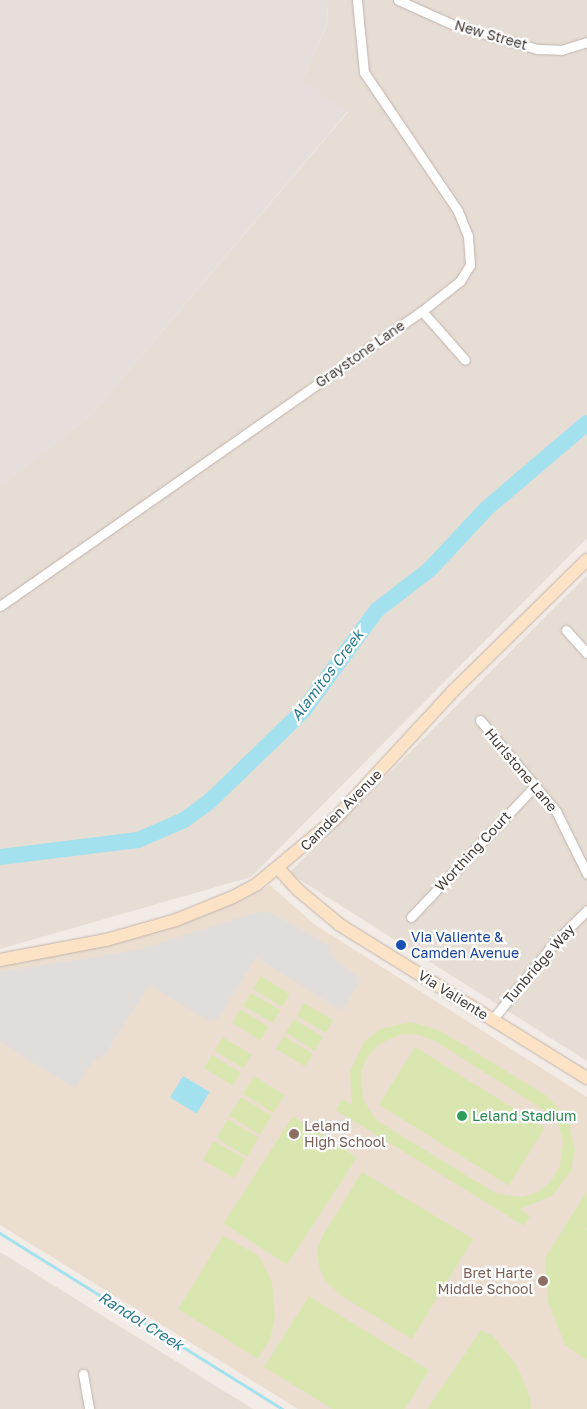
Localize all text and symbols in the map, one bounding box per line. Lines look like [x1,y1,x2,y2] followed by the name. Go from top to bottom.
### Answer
[453,17,529,53] street label: New Street
[312,317,408,391] street label: Graystone Lane
[287,626,367,724] water label: Alamitos Creek
[481,725,561,815] street label: Hurlstone Lane
[297,766,385,854] street label: Camden Avenue
[432,807,514,895] street label: Worthing Court
[500,921,578,1007] street label: Tunbridge Way
[411,929,519,962] place label: Via Valiente & Camden Avenue
[395,939,407,951] marker: Via Valiente & Camden Avenue
[415,967,491,1023] street label: Via Valiente
[472,1108,576,1124] place label: Leland Stadium
[456,1110,468,1122] marker: Leland Stadium
[304,1118,386,1150] place label: Leland High School
[288,1128,300,1140] marker: Leland High School
[438,1265,533,1298] place label: Bret Harte Middle School
[537,1275,549,1287] marker: Bret Harte Middle School
[95,1288,187,1354] water label: Randol Creek

